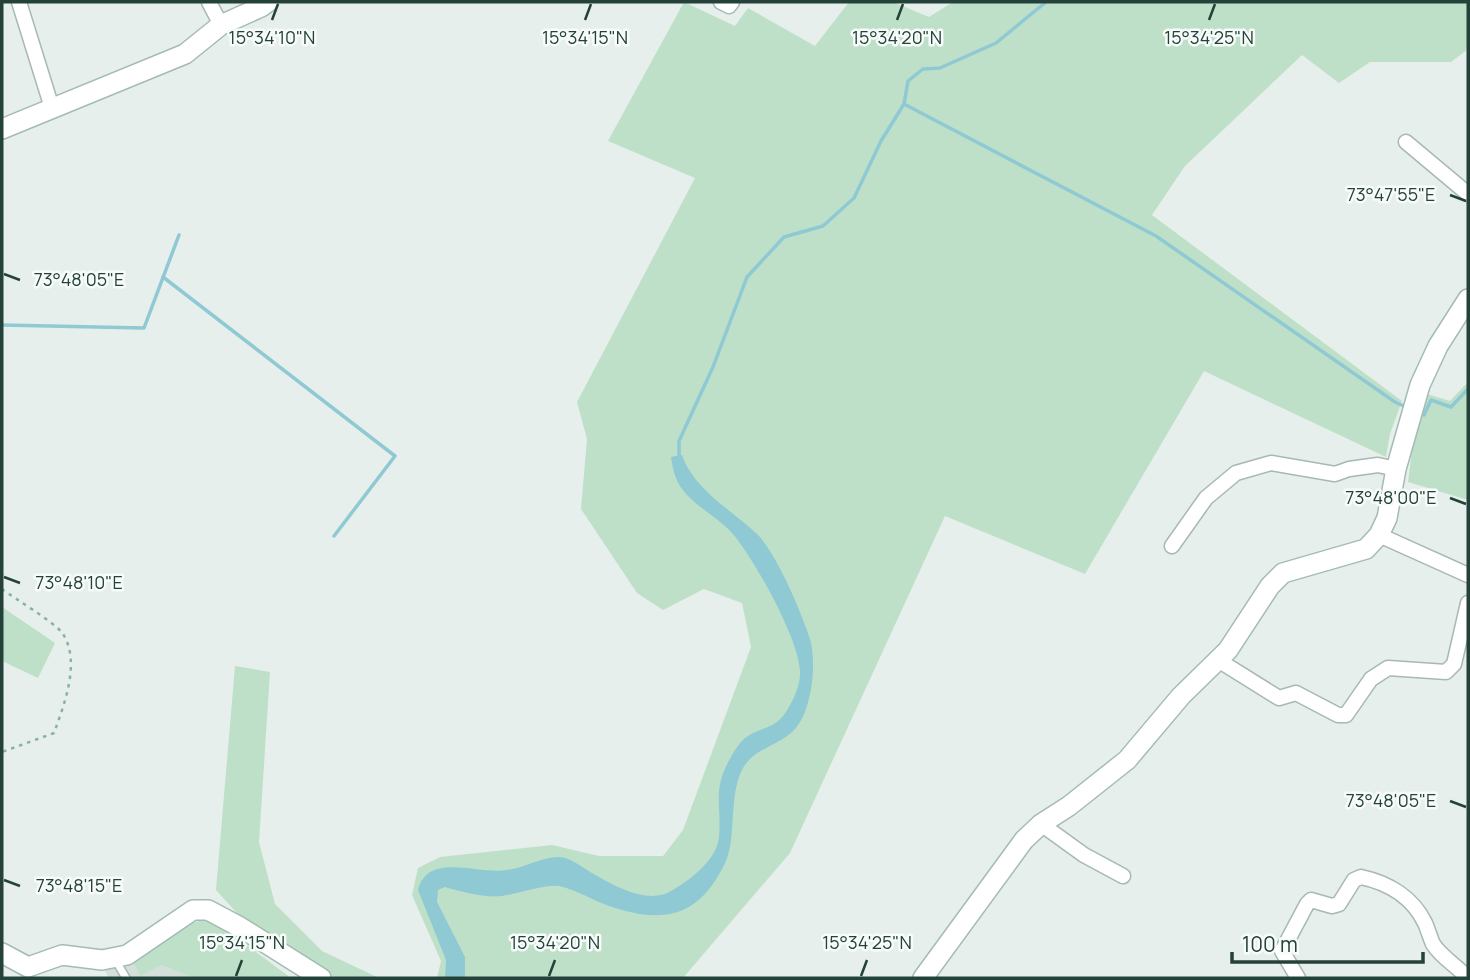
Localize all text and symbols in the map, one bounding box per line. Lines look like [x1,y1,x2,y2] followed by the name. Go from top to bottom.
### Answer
[229,25,315,49] text: 15°34'10"N
[542,25,628,49] text: 15°34'15"N
[852,25,942,49] text: 15°34'20"N
[1164,25,1254,49] text: 15°34'25"N
[1347,182,1435,206] text: 73°47'55"E
[34,267,124,291] text: 73°48'05"E
[1345,485,1437,509] text: 73°48'00"E
[35,570,123,594] text: 73°48'10"E
[1346,788,1436,812] text: 73°48'05"E
[36,873,122,897] text: 73°48'15"E
[1232,920,1423,964] scale bar
[199,930,285,954] text: 15°34'15"N
[510,930,600,954] text: 15°34'20"N
[822,930,912,954] text: 15°34'25"N
[1242,930,1298,958] text: 100 m

